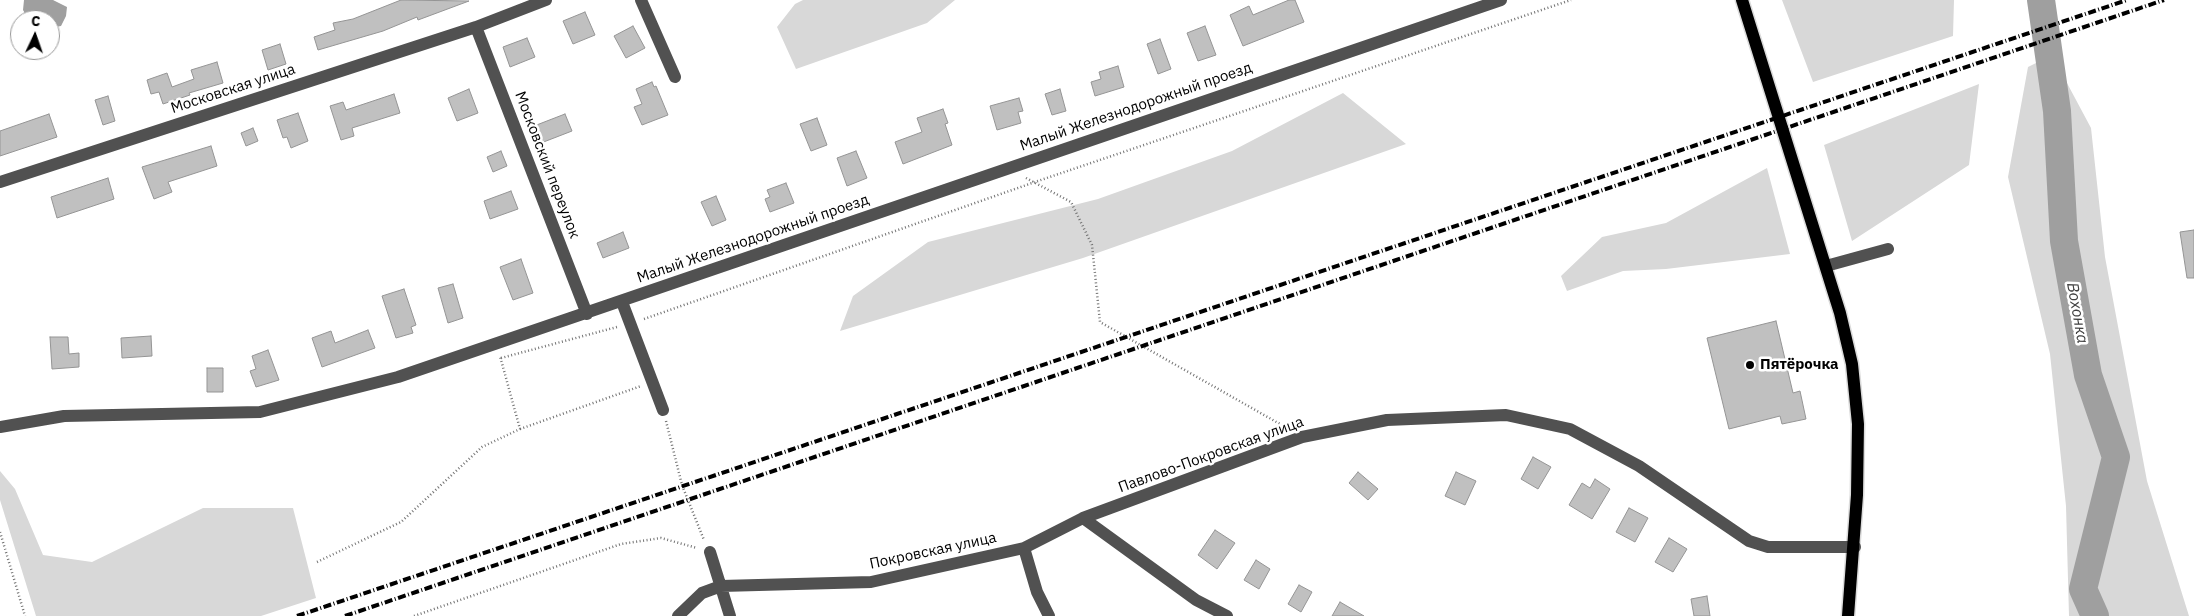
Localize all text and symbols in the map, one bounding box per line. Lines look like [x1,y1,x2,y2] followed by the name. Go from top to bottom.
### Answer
[10,10,60,60] north arrow
[31,12,41,30] text: С
[1018,59,1254,155] street label: Малый Железнодорожный проезд
[169,60,297,118] street label: Московская улица
[511,89,583,241] street label: Московский переулок
[635,191,871,287] street label: Малый Железнодорожный проезд
[2062,281,2092,345] water label: Вохонка
[1760,356,1839,374] place label: Пятёрочка
[1744,359,1756,371] marker: Пятёрочка
[1116,413,1306,497] street label: Павлово-Покровская улица
[868,529,998,573] street label: Покровская улица

